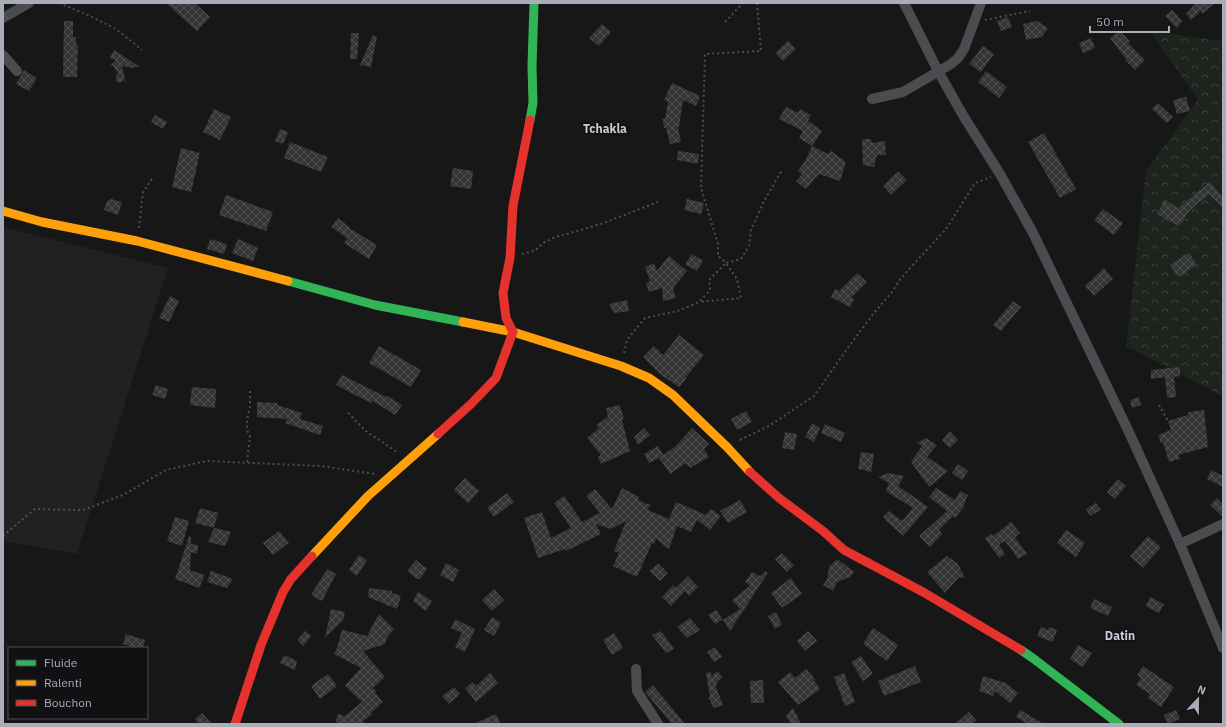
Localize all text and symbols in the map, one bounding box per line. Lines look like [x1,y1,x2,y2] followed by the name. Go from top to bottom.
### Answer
[1090,8,1169,34] scale bar
[1096,14,1124,29] text: 50 m
[583,121,627,136] district label: Tchakla
[1105,628,1135,643] district label: Datin
[8,647,148,719] legend
[44,655,78,670] text: Fluide
[44,675,82,690] text: Ralenti
[1178,679,1218,719] north arrow
[1195,682,1208,698] text: N
[44,695,92,710] text: Bouchon

